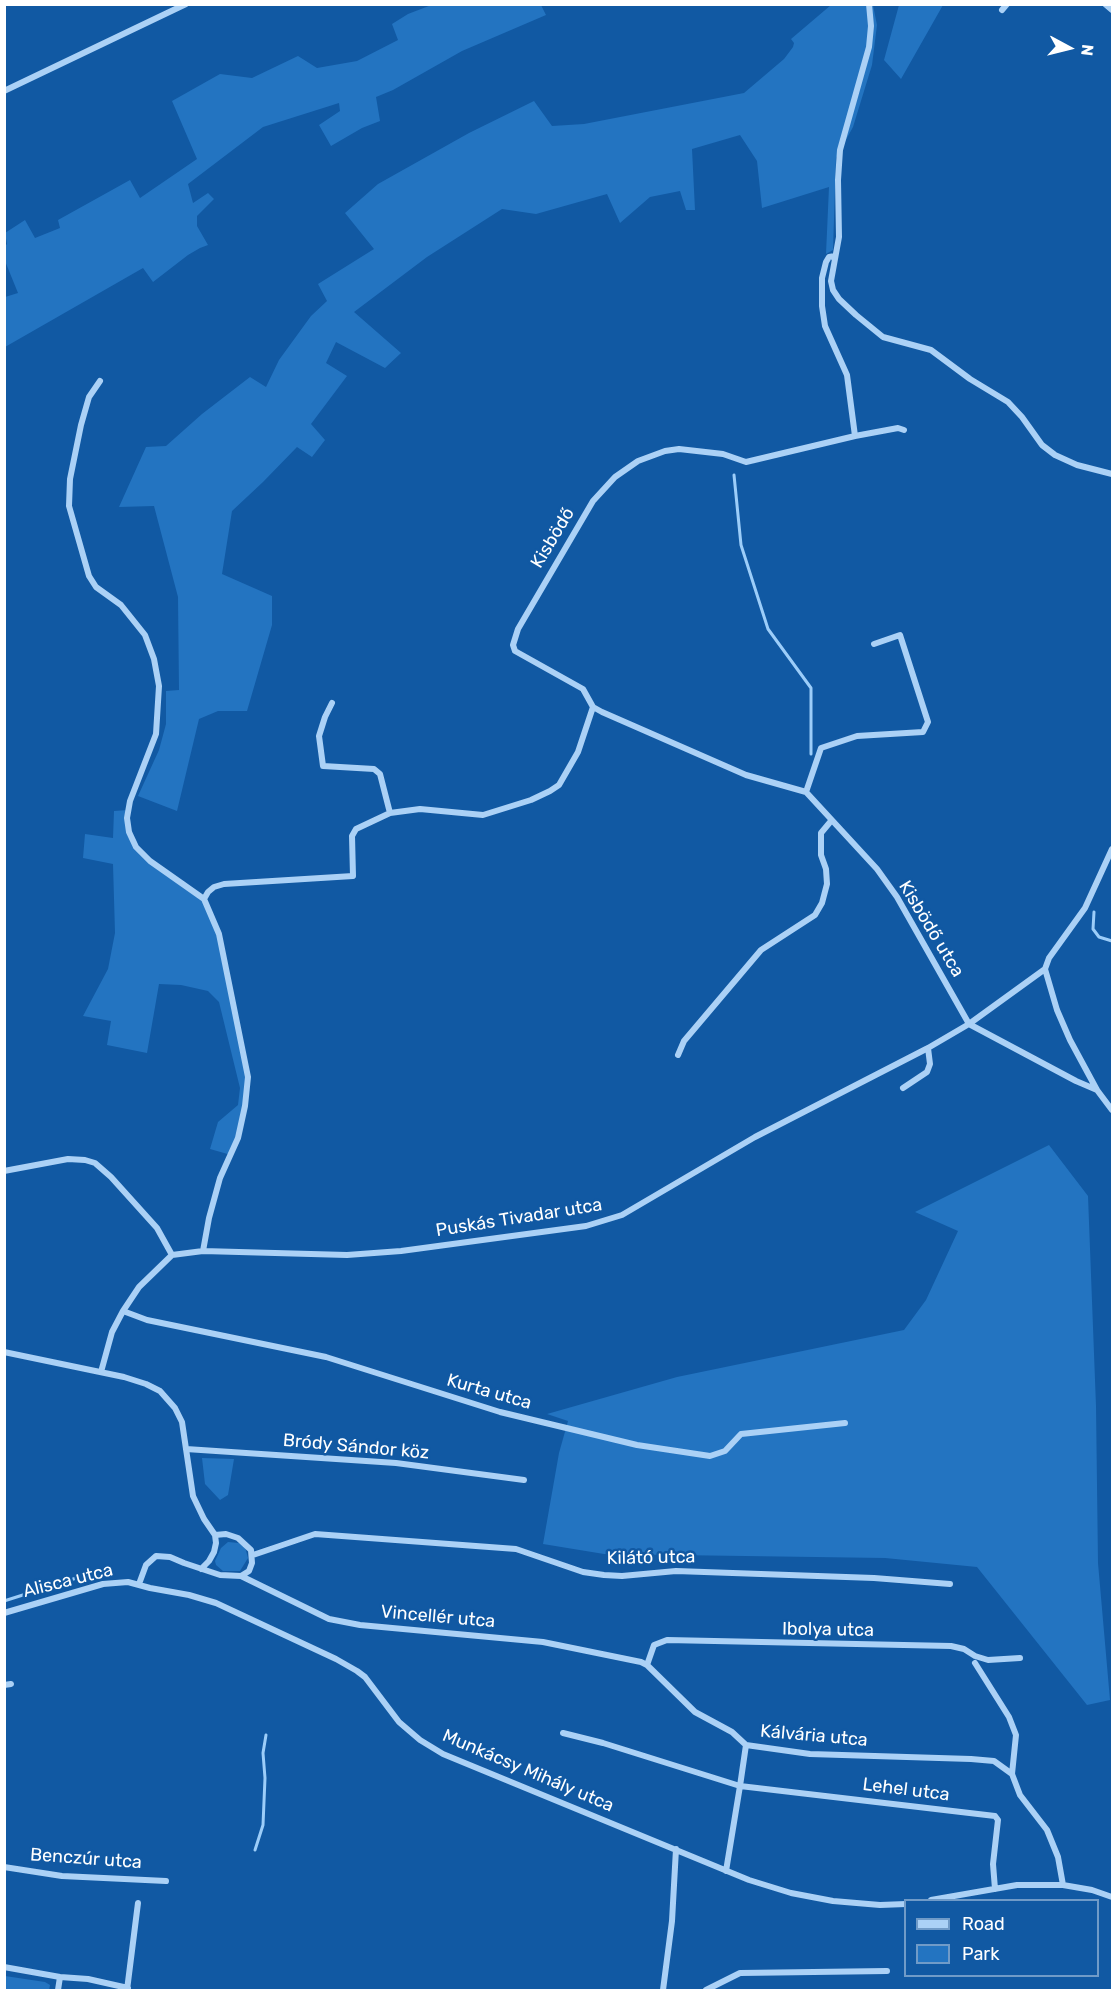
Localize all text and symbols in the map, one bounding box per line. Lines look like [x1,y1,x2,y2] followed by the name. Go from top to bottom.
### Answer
[1039,18,1099,78] north arrow
[1077,43,1097,57] text: N
[527,504,579,572] street label: Kisbödő
[894,877,968,981] street label: Kisbödő utca
[434,1194,604,1242] street label: Puskás Tivadar utca
[444,1370,534,1414] street label: Kurta utca
[282,1430,430,1464] street label: Bródy Sándor köz
[606,1546,696,1570] street label: Kilátó utca
[21,1559,115,1603] street label: Alisca utca
[380,1601,496,1633] street label: Vincellér utca
[782,1618,874,1642] street label: Ibolya utca
[759,1721,869,1751] street label: Kálvária utca
[439,1725,617,1817] street label: Munkácsy Mihály utca
[861,1774,951,1806] street label: Lehel utca
[29,1844,143,1874] street label: Benczúr utca
[904,1899,1099,1977] legend
[962,1913,1005,1935] text: Road
[962,1943,999,1965] text: Park

